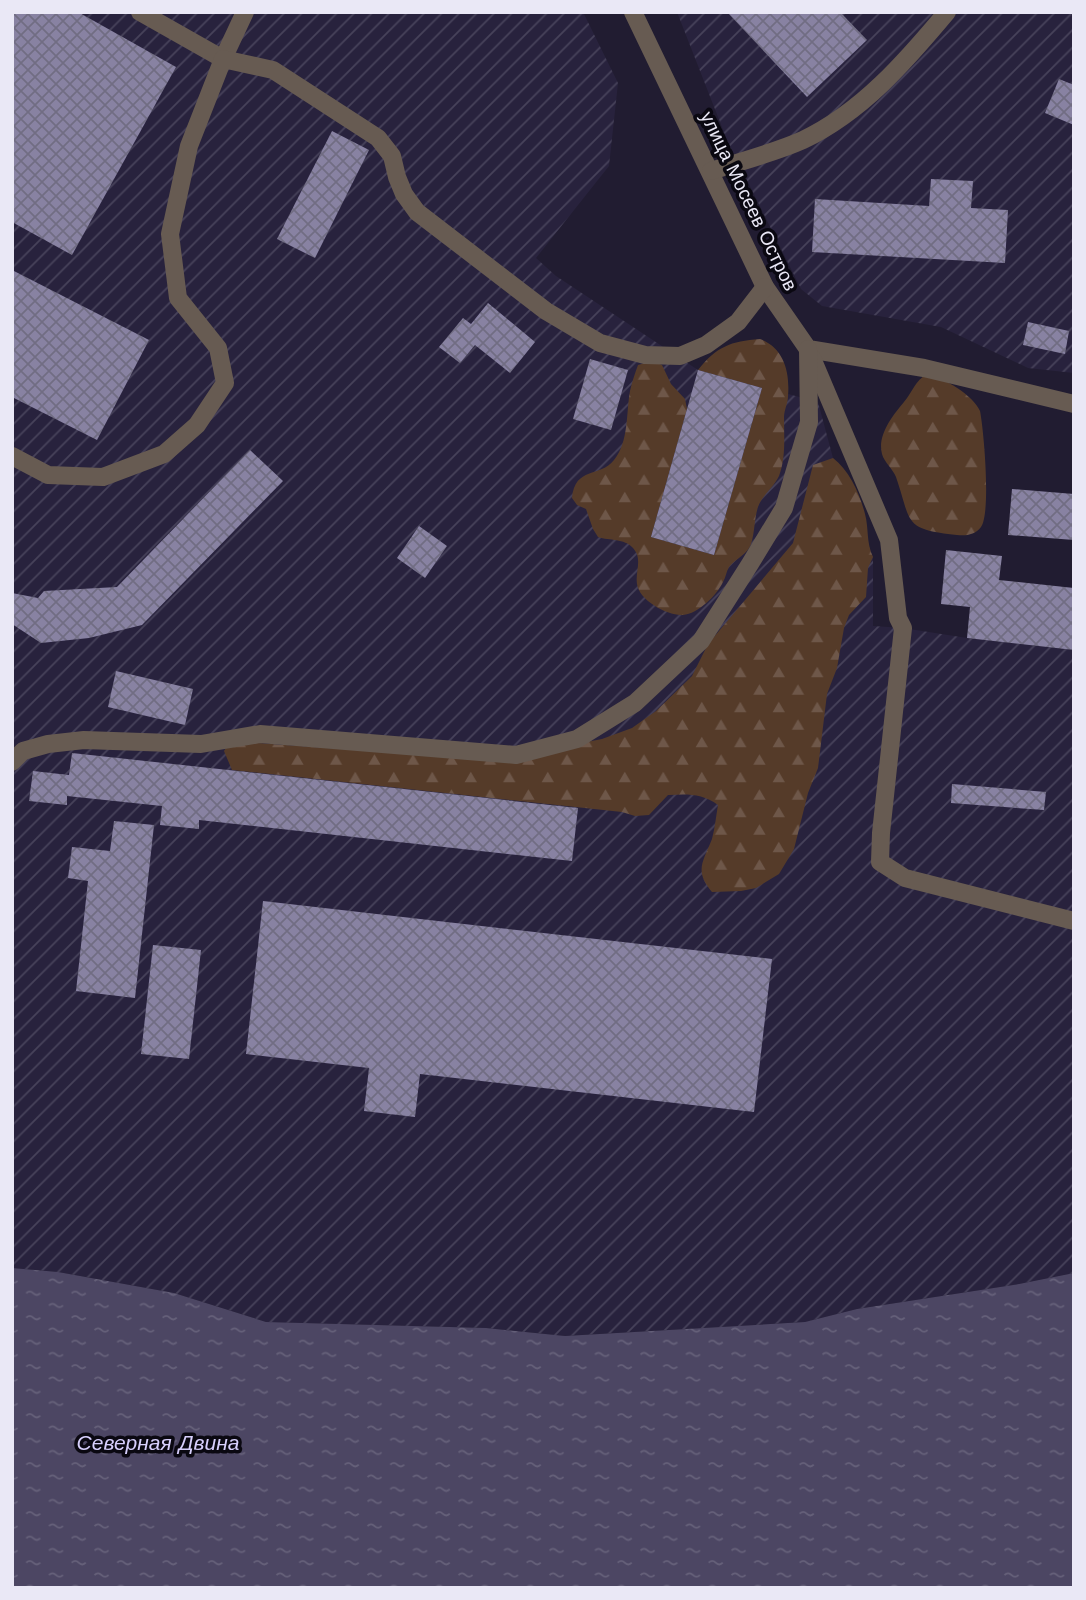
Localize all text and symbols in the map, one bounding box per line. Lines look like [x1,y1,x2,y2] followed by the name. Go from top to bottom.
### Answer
[696,108,802,294] street label: улица Мосеев Остров
[77,1430,239,1455] water label: Северная Двина

